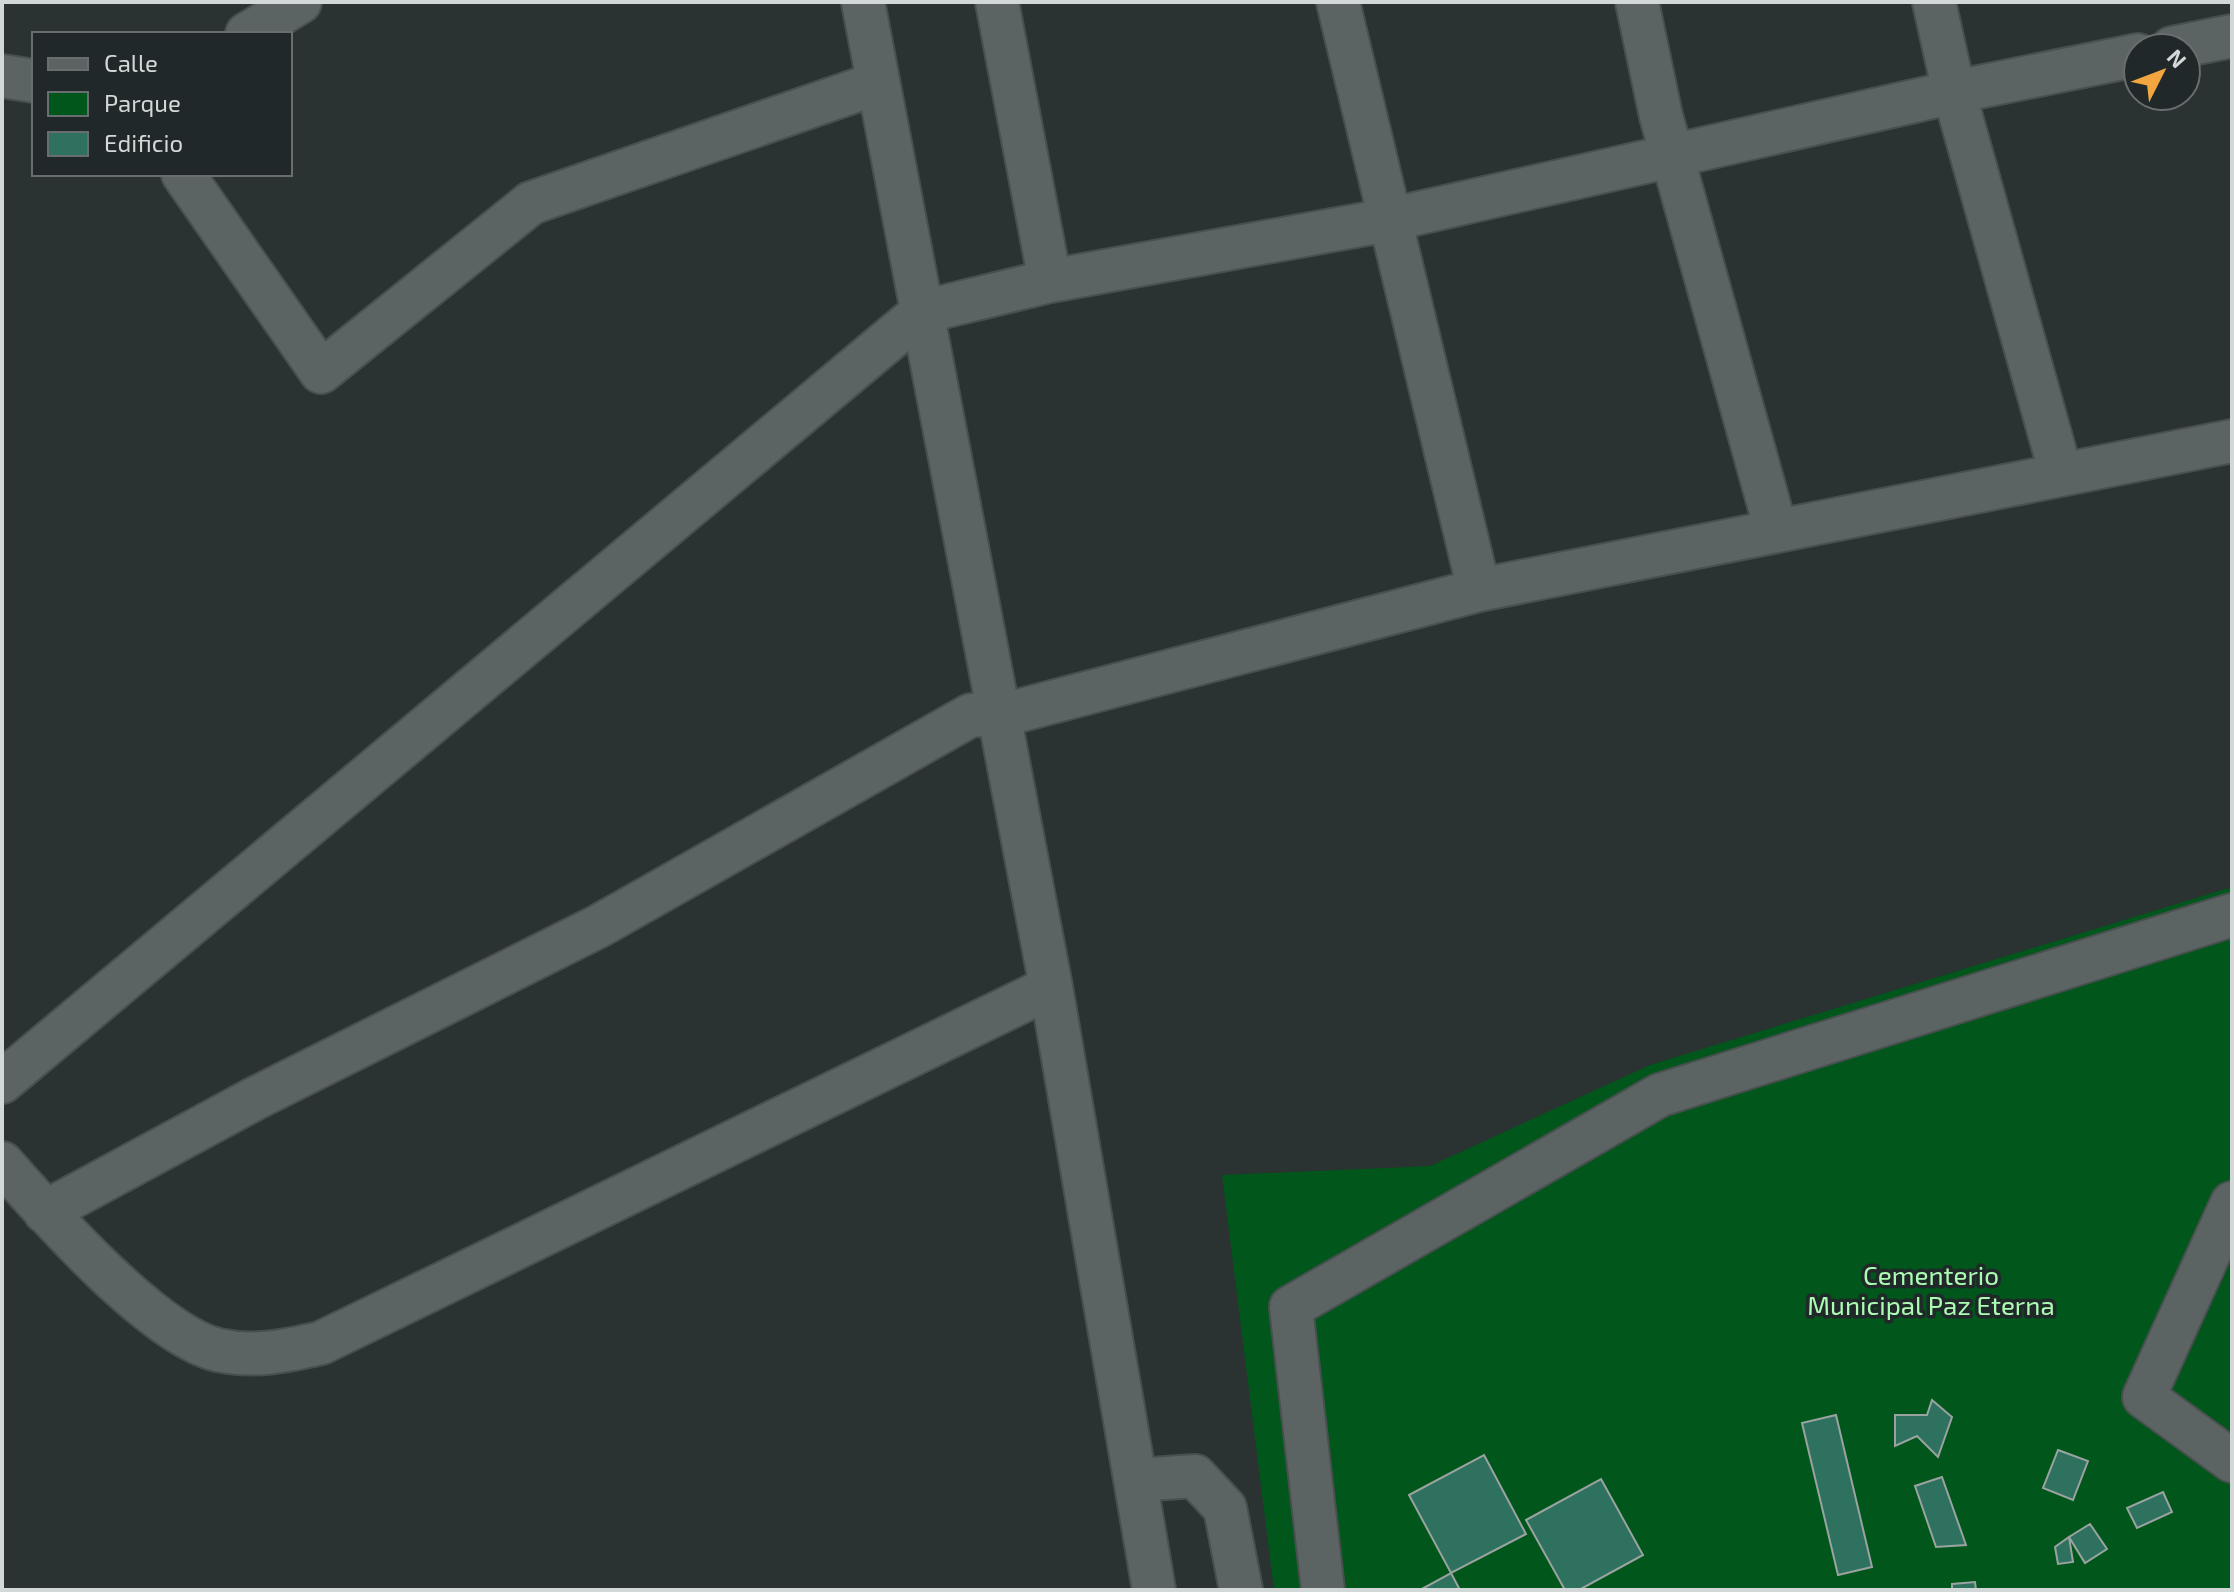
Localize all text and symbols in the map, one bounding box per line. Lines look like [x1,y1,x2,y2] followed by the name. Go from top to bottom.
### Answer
[32,32,292,176] legend
[2122,32,2202,112] north arrow
[2163,43,2193,73] text: N
[104,48,158,77] text: Calle
[104,88,181,117] text: Parque
[104,128,183,157] text: Edificio
[1807,1259,2055,1320] park label: Cementerio Municipal Paz Eterna

